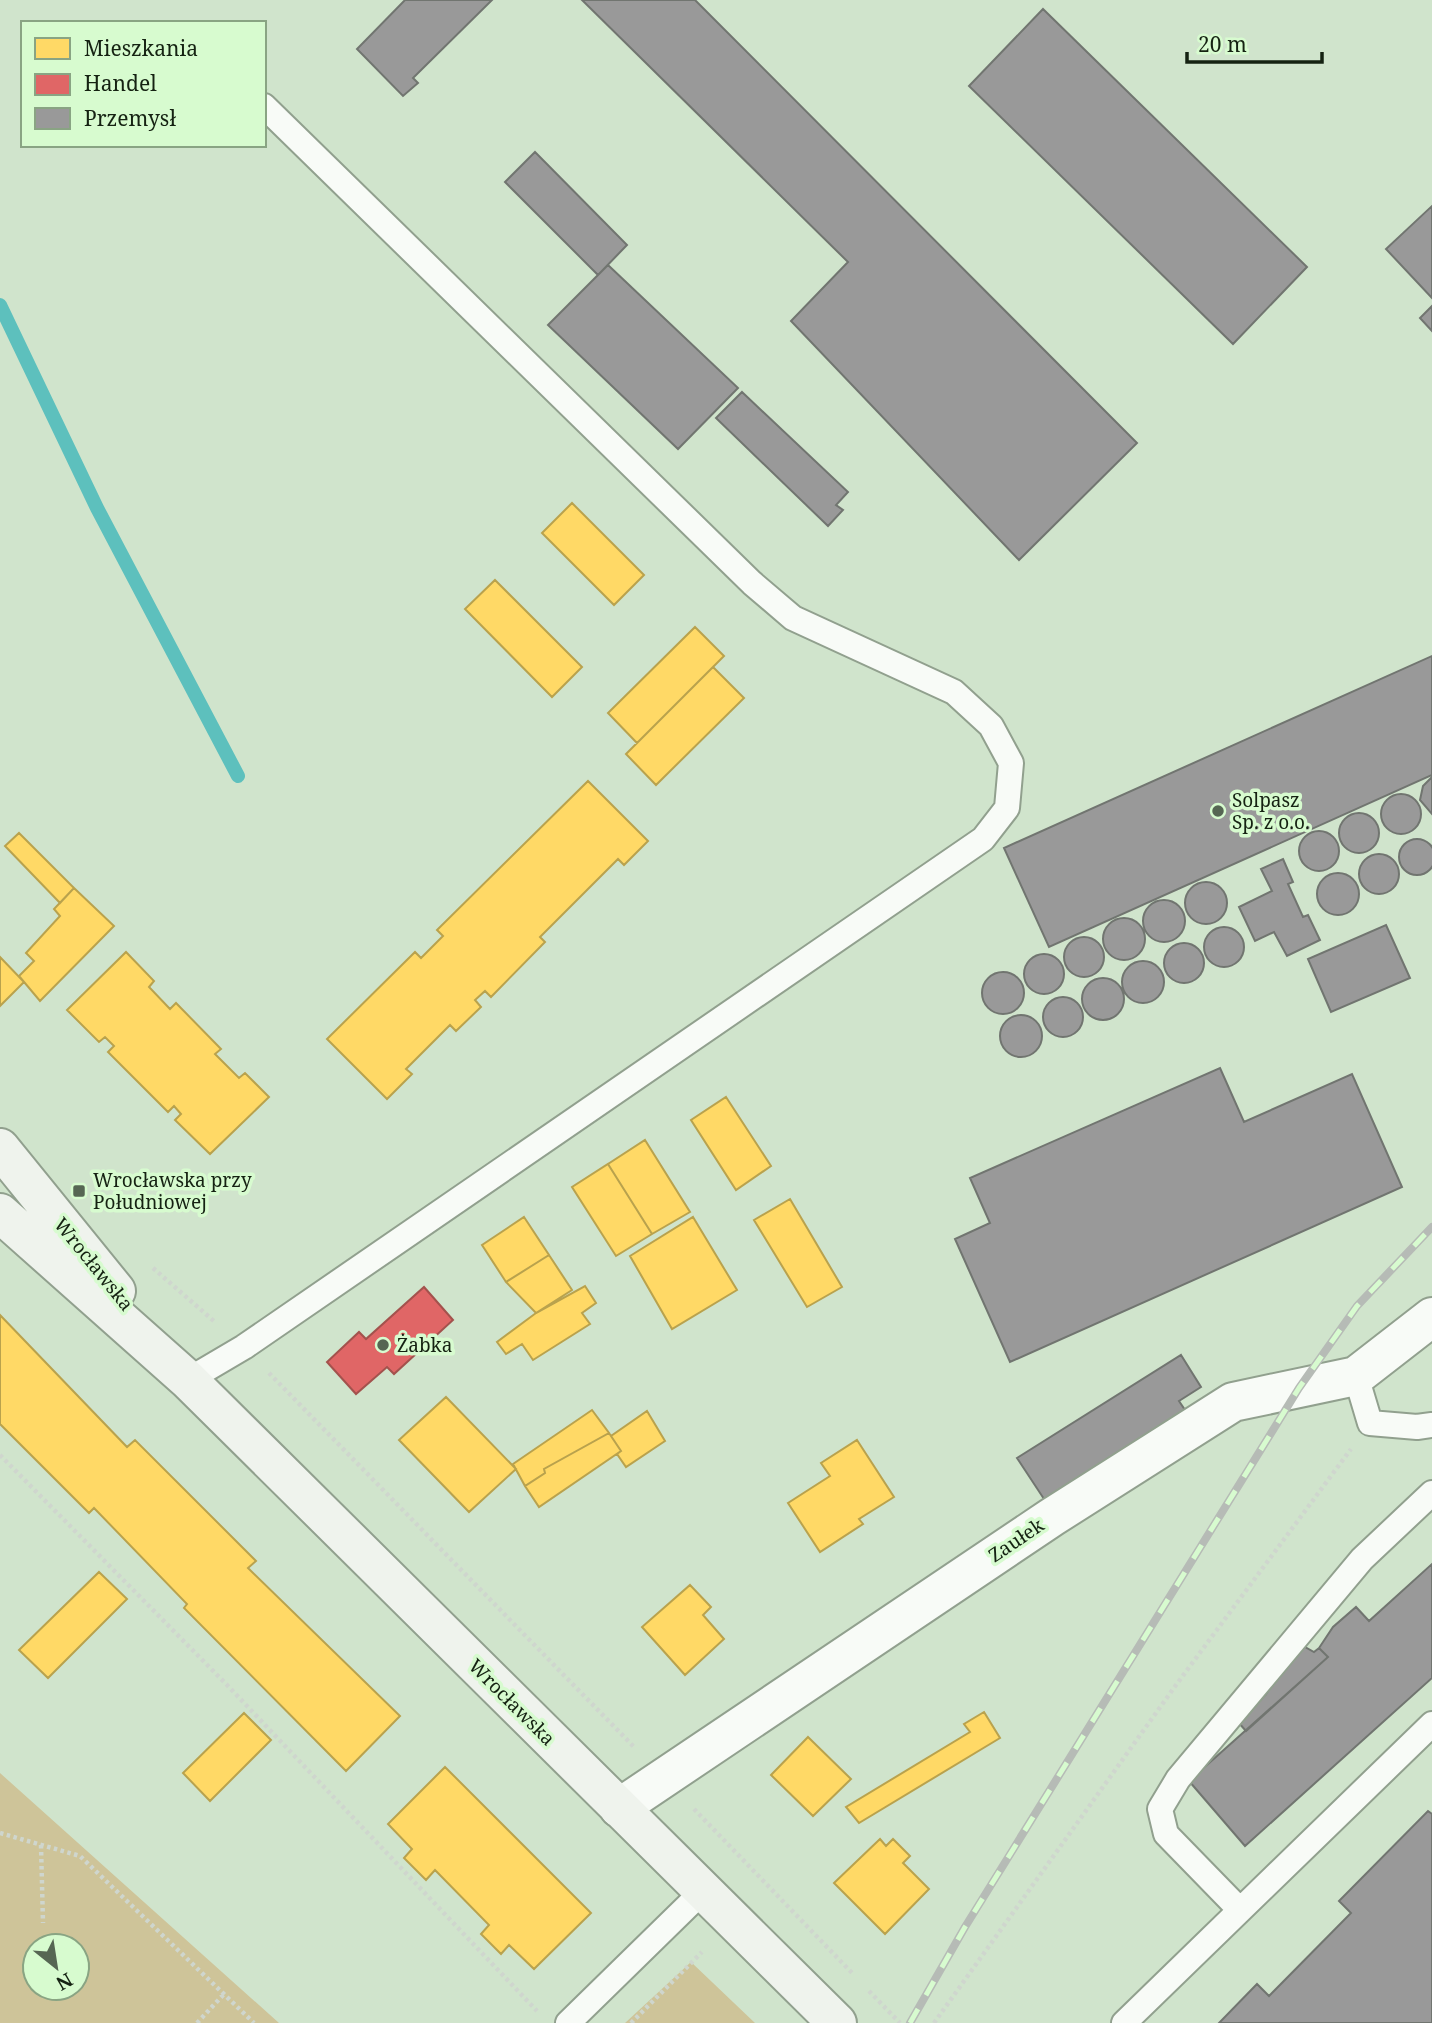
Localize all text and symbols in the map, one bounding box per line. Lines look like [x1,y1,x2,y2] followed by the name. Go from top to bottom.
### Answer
[21,21,266,147] legend
[1187,21,1322,65] scale bar
[1198,30,1247,58] text: 20 m
[84,34,198,62] text: Mieszkania
[84,69,157,97] text: Handel
[84,104,176,132] text: Przemysł
[1232,787,1310,835] place label: Solpasz Sp. z o.o.
[1210,803,1226,819] marker: Solpasz Sp. z o.o.
[93,1167,252,1215] place label: Wrocławska przy Południowej
[71,1183,87,1199] marker: Wrocławska przy Południowej
[48,1212,140,1316] street label: Wrocławska
[397,1332,452,1358] place label: Żabka
[375,1337,391,1353] marker: Żabka
[983,1512,1049,1568] street label: Zaułek
[463,1653,561,1751] street label: Wrocławska
[21,1932,91,2002] north arrow
[51,1967,77,1997] text: N

